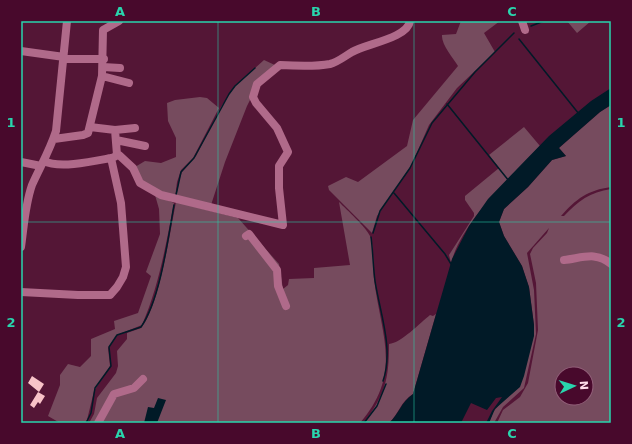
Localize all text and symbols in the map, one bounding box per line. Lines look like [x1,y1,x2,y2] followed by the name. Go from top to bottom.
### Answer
[115,4,125,19] text: A
[311,4,321,19] text: B
[507,4,517,19] text: C
[6,115,16,130] text: 1
[616,115,626,130] text: 1
[6,315,16,330] text: 2
[616,315,626,330] text: 2
[554,366,594,406] north arrow
[577,380,590,390] text: N
[115,426,125,441] text: A
[311,426,321,441] text: B
[507,426,517,441] text: C

